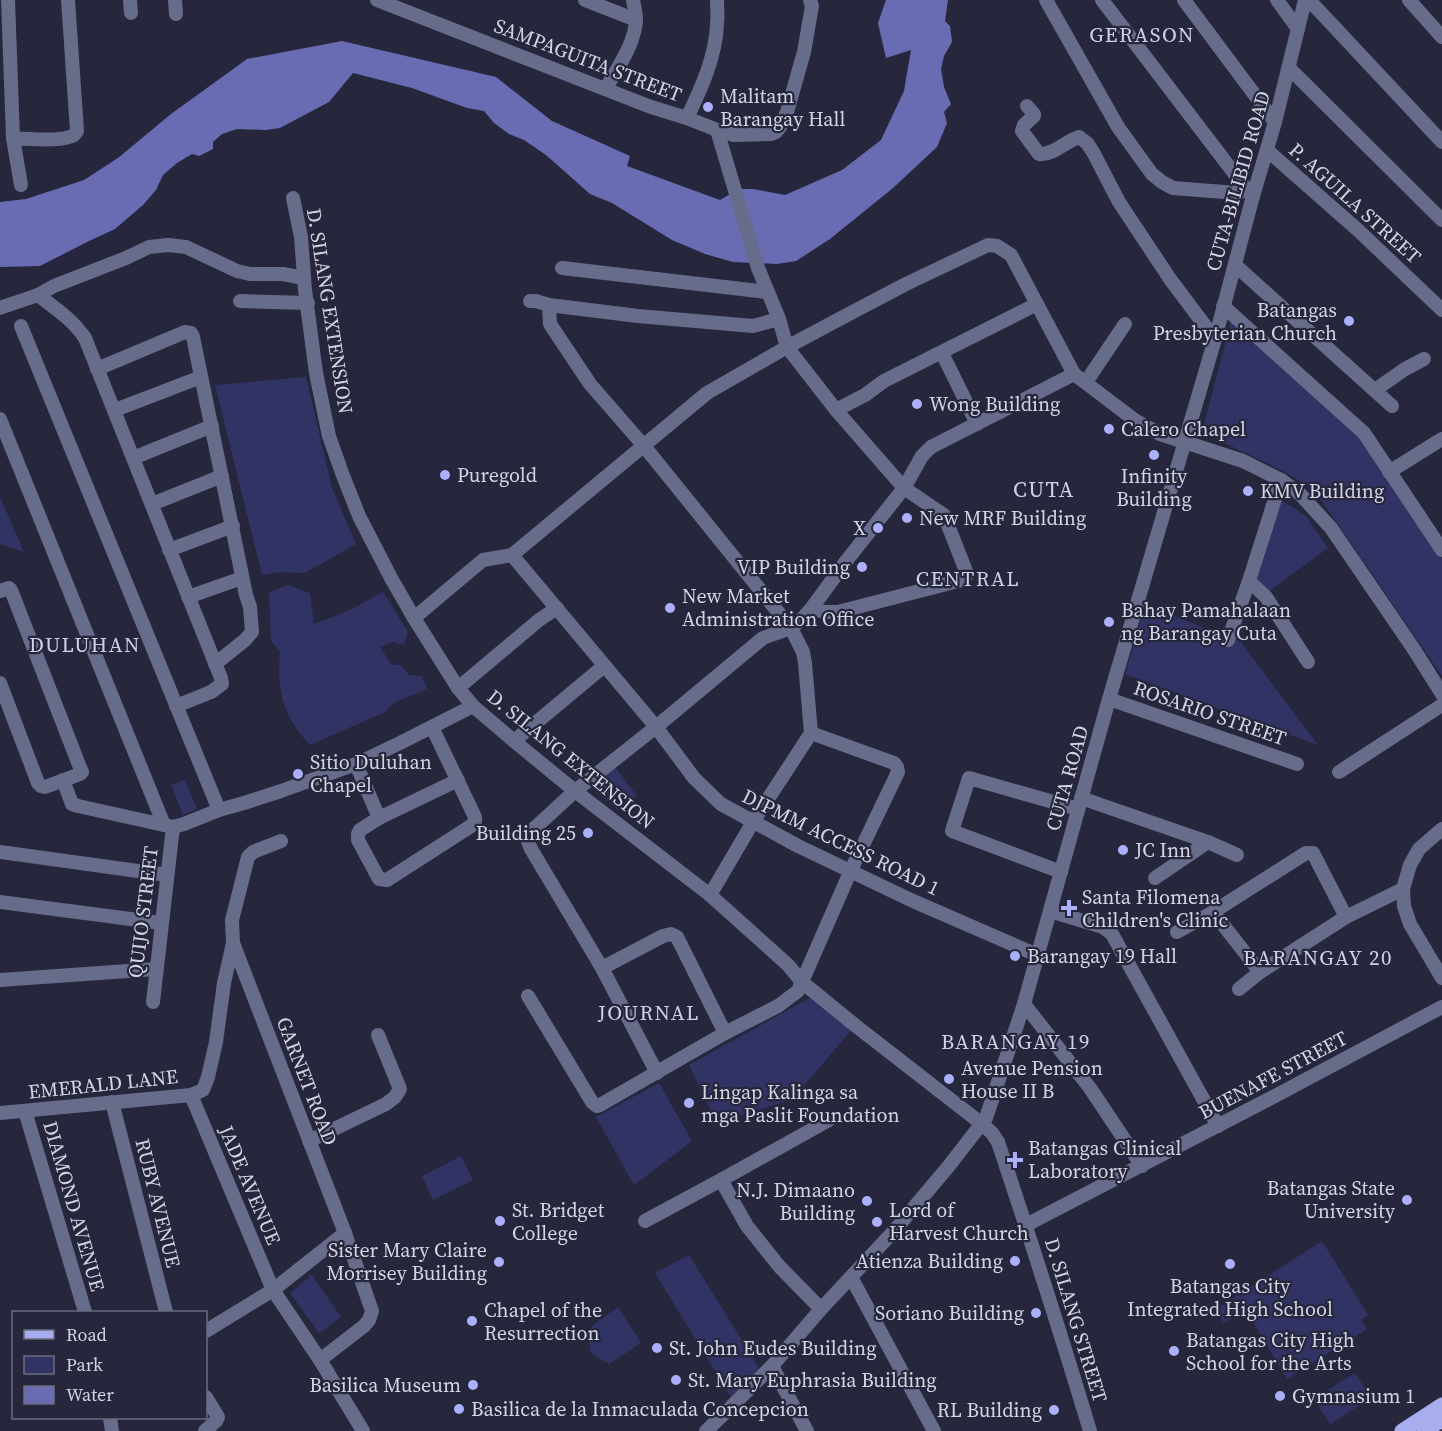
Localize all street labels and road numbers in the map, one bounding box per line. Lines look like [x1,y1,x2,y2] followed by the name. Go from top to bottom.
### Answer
[490,11,686,109] street label: SAMPAGUITA STREET
[1199,88,1277,274] street label: CUTA-BILIBID ROAD
[1283,136,1427,270] street label: P. AGUILA STREET
[300,206,360,416] street label: D. SILANG EXTENSION
[1130,674,1290,752] street label: ROSARIO STREET
[481,683,661,835] street label: D. SILANG EXTENSION
[1039,722,1095,834] street label: CUTA ROAD
[738,782,944,902] street label: DJPMM ACCESS ROAD 1
[121,844,165,980] street label: QUIJO STREET
[270,1013,344,1149] street label: GARNET ROAD
[1194,1024,1352,1126] street label: BUENAFE STREET
[27,1062,179,1106] street label: EMERALD LANE
[36,1118,112,1294] street label: DIAMOND AVENUE
[212,1120,288,1249] street label: JADE AVENUE
[128,1136,188,1270] street label: RUBY AVENUE
[1038,1234,1114,1406] street label: D. SILANG STREET

